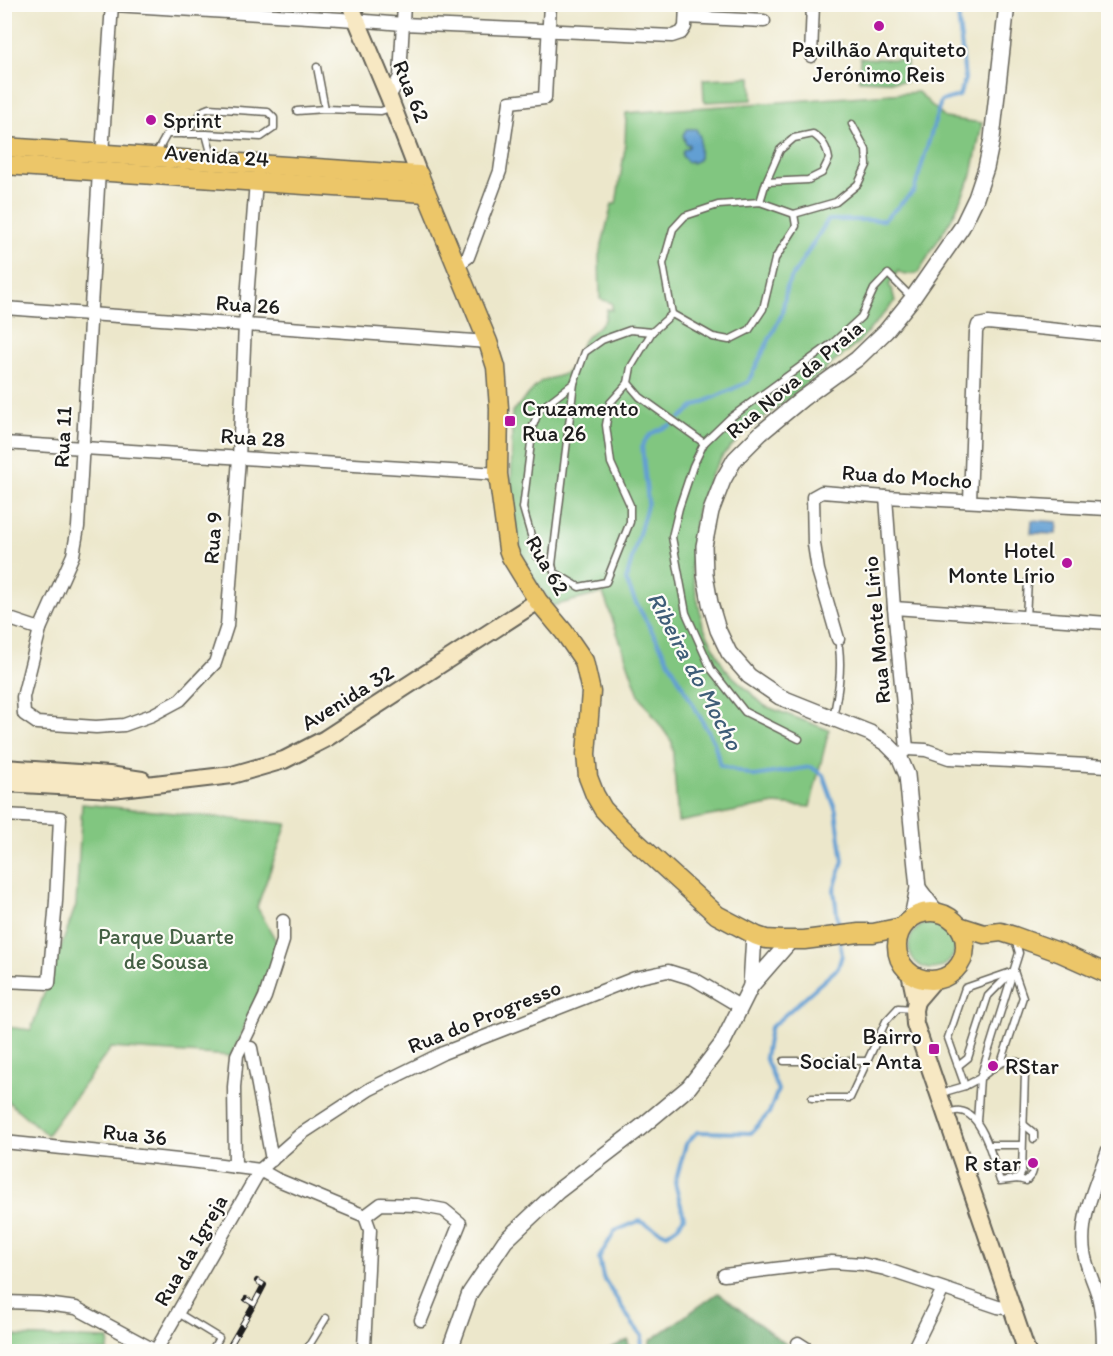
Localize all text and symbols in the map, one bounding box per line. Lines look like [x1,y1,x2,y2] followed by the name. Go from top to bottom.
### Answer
[872,19,886,33] marker: Pavilhão Arquiteto Jerónimo Reis
[792,36,966,88] place label: Pavilhão Arquiteto Jerónimo Reis
[387,56,436,127] street label: Rua 62
[163,107,222,134] place label: Sprint
[144,113,158,127] marker: Sprint
[164,138,270,173] street label: Avenida 24
[215,289,281,320] street label: Rua 26
[720,314,868,445] street label: Rua Nova da Praia
[522,395,639,447] place label: Cruzamento Rua 26
[47,406,78,469] street label: Rua 11
[503,414,517,428] marker: Cruzamento Rua 26
[220,422,286,453] street label: Rua 28
[841,458,973,495] street label: Rua do Mocho
[197,511,228,565] street label: Rua 9
[520,531,576,600] street label: Rua 62
[948,537,1055,589] place label: Hotel Monte Lírio
[857,555,896,705] street label: Rua Monte Lírio
[1060,556,1074,570] marker: Hotel Monte Lírio
[642,587,750,755] water label: Ribeira do Mocho
[296,658,399,736] street label: Avenida 32
[98,923,234,975] park label: Parque Duarte de Sousa
[404,973,565,1060] street label: Rua do Progresso
[800,1023,923,1075] place label: Bairro Social - Anta
[927,1042,941,1056] marker: Bairro Social - Anta
[1005,1053,1059,1080] place label: RStar
[986,1059,1000,1073] marker: RStar
[101,1118,169,1151] street label: Rua 36
[965,1150,1021,1177] place label: R star
[1026,1156,1040,1170] marker: R star
[148,1189,233,1311] street label: Rua da Igreja

